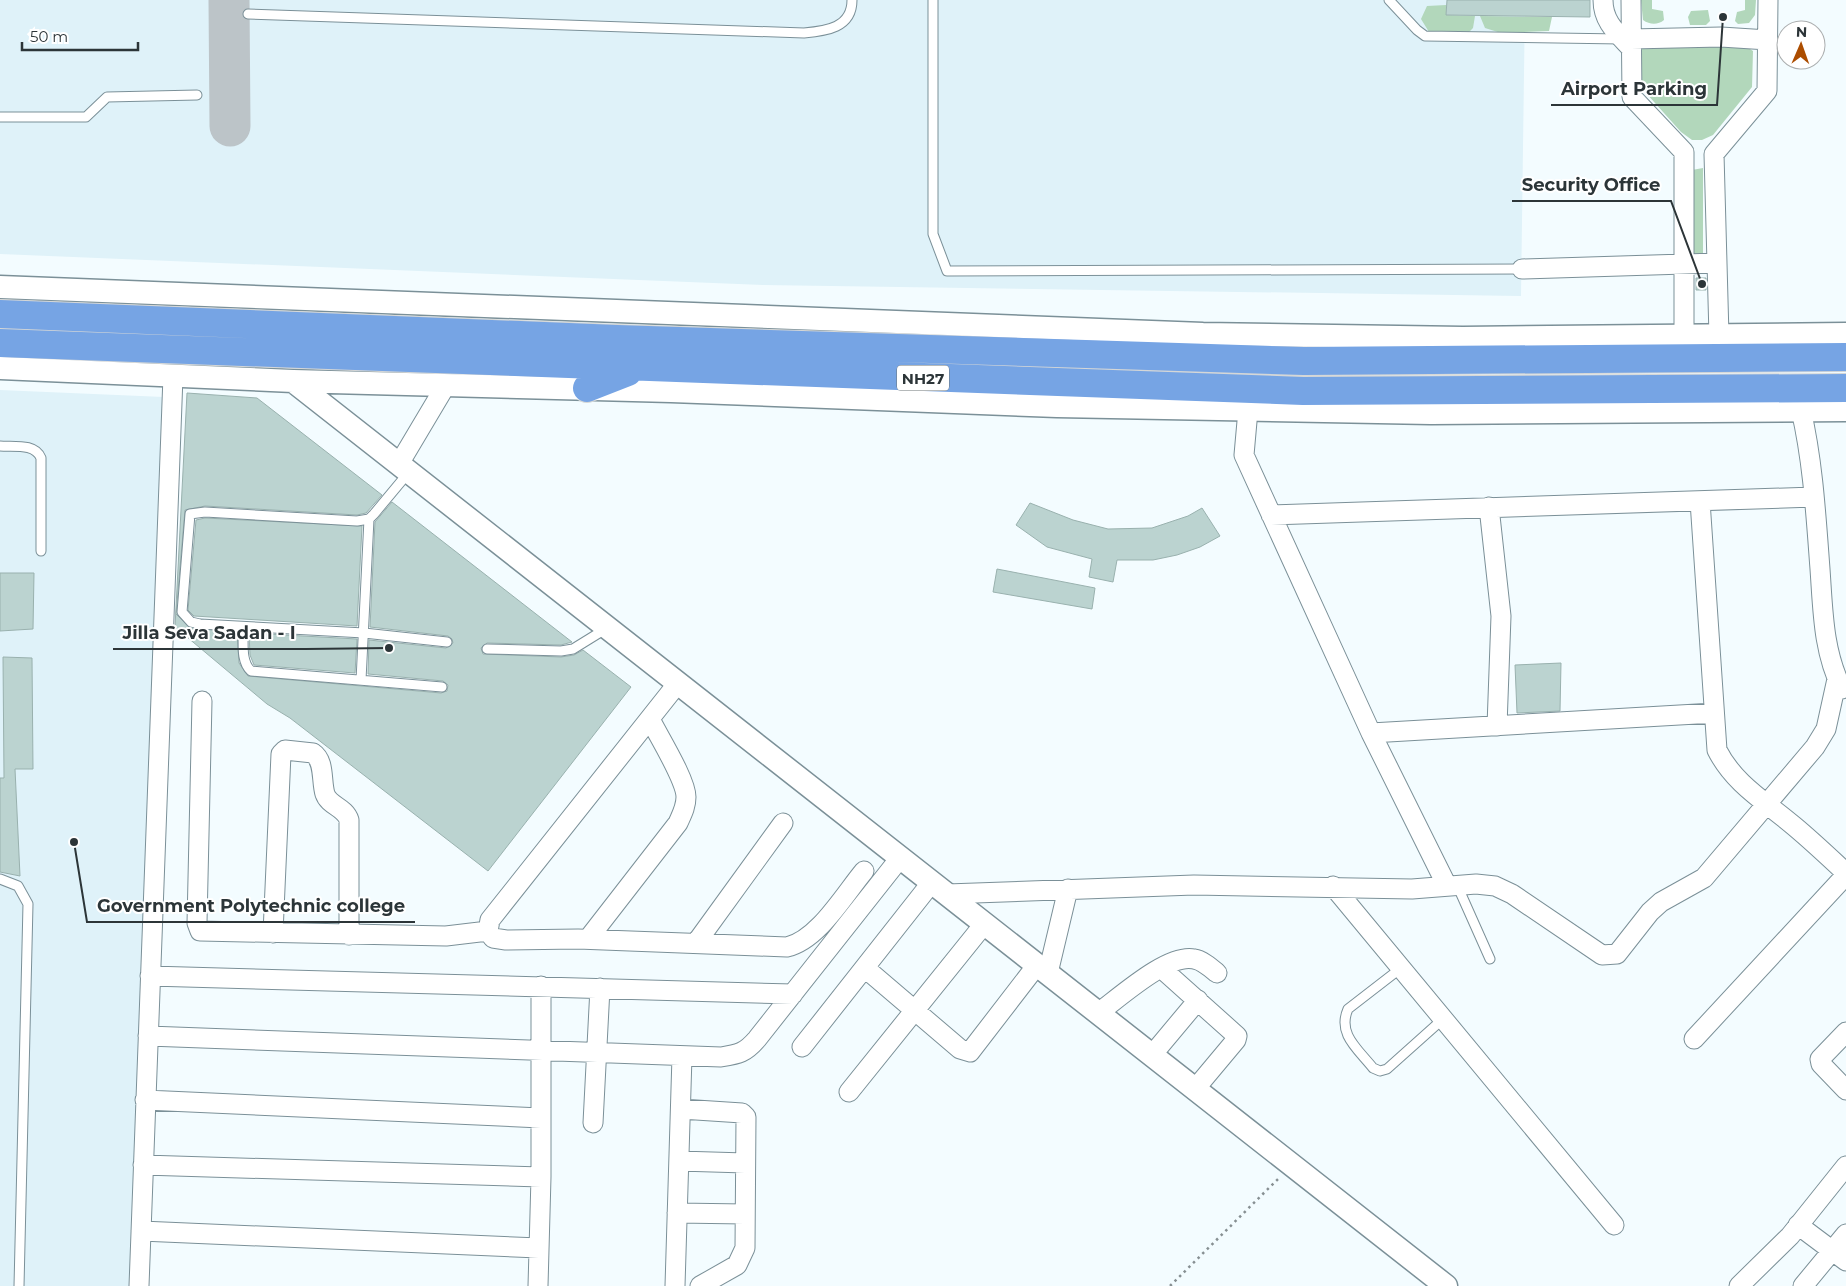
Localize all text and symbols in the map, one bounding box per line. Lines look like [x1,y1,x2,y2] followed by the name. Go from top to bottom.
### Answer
[22,20,139,52] scale bar
[1776,20,1826,70] north arrow
[1795,23,1807,41] text: N
[30,27,68,46] text: 50 m
[1551,72,1717,105] callout: Airport Parking
[1560,78,1707,100] text: Airport Parking
[1512,168,1671,201] callout: Security Office
[1522,174,1660,196] text: Security Office
[897,366,949,390] road number: NH27
[113,616,306,649] callout: Jilla Seva Sadan - I
[121,622,296,644] text: Jilla Seva Sadan - I
[87,889,415,922] callout: Government Polytechnic college
[97,895,405,917] text: Government Polytechnic college

